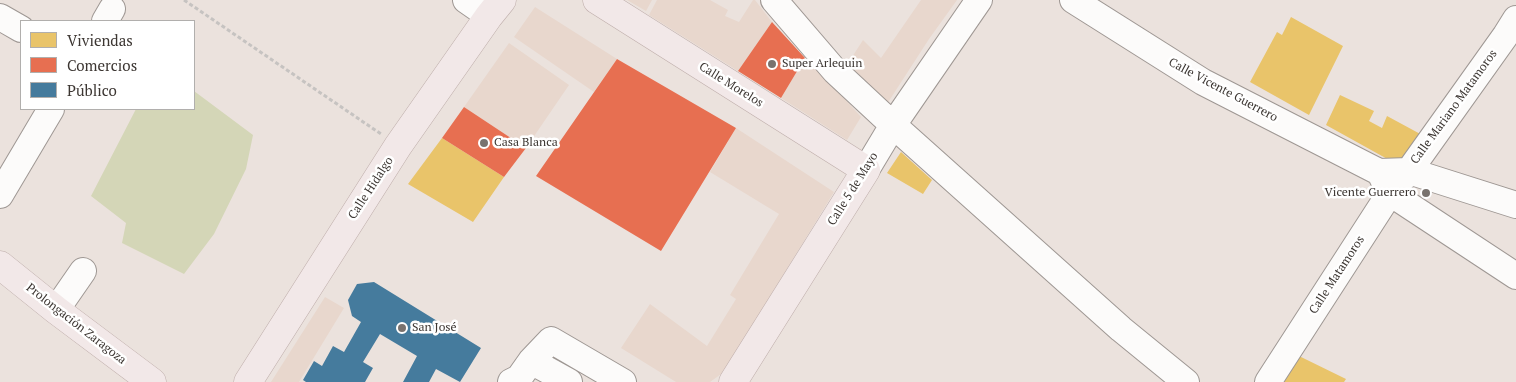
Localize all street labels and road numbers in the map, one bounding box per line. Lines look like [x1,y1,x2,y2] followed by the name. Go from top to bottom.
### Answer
[1408,47,1500,167] street label: Calle Mariano Matamoros
[1166,55,1280,125] street label: Calle Vicente Guerrero
[696,60,766,110] street label: Calle Morelos
[825,150,881,228] street label: Calle 5 de Mayo
[345,154,397,222] street label: Calle Hidalgo
[1306,233,1368,317] street label: Calle Matamoros
[23,281,129,367] street label: Prolongación Zaragoza

